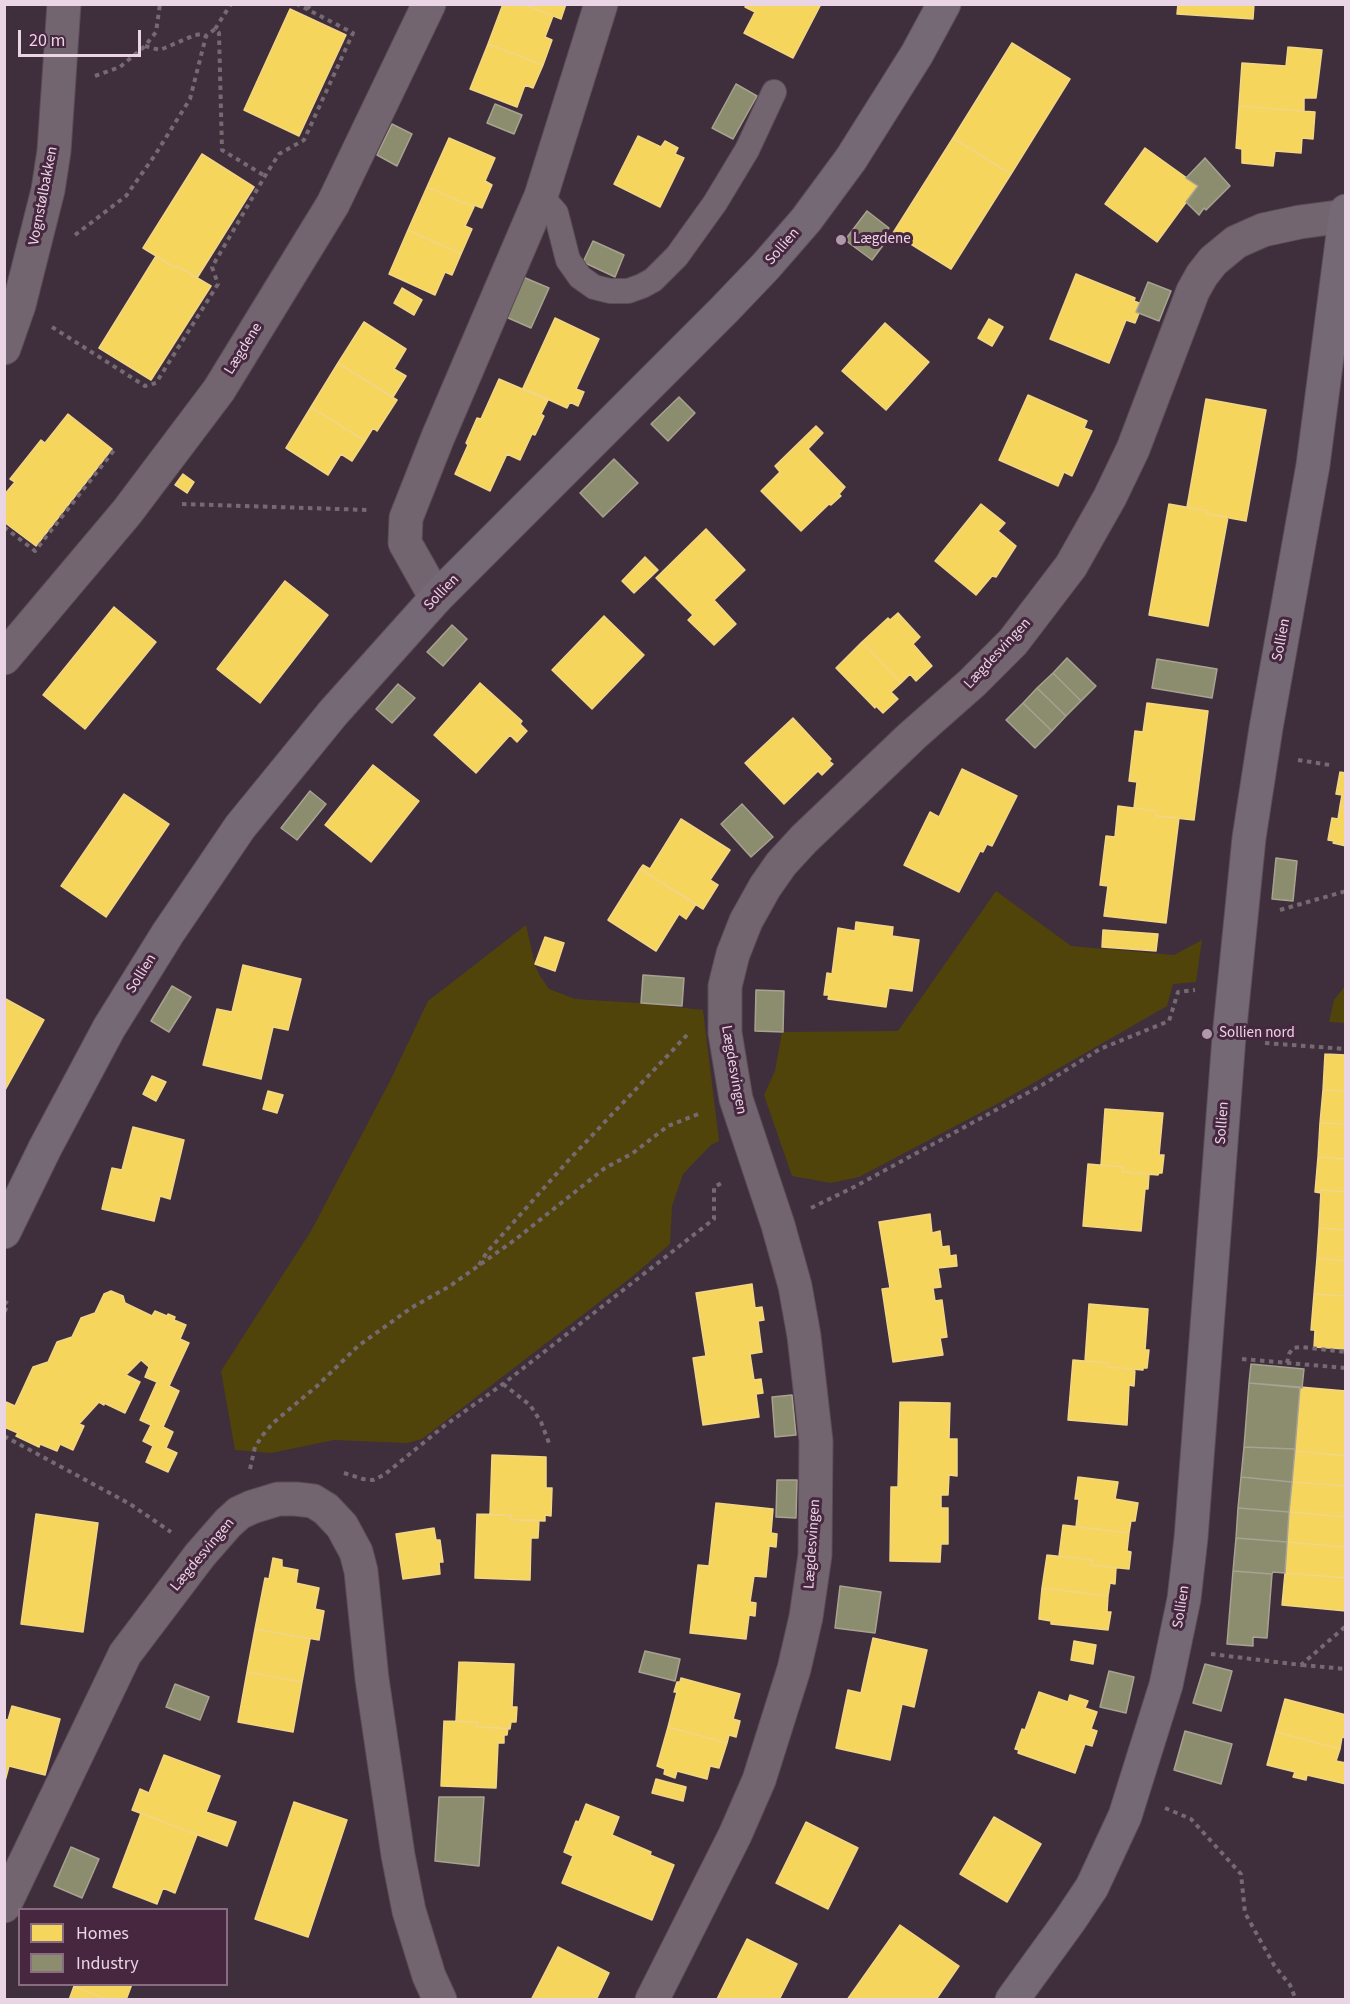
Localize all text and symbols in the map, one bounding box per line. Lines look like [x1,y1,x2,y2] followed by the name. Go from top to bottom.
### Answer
[21,18,144,56] scale bar
[29,28,65,53] text: 20 m
[26,145,62,247] street label: Vognstølbakken
[762,225,804,269] street label: Sollien
[853,231,911,249] place label: Lægdene
[834,233,848,247] marker: Lægdene
[221,320,267,378] street label: Lægdene
[421,571,463,615] street label: Sollien
[961,615,1035,693] street label: Lægdesvingen
[1269,617,1295,663] street label: Sollien
[123,951,161,997] street label: Sollien
[716,1024,750,1116] street label: Lægdesvingen
[1219,1025,1295,1043] place label: Sollien nord
[1200,1027,1214,1041] marker: Sollien nord
[1213,1101,1233,1145] street label: Sollien
[801,1498,825,1590] street label: Lægdesvingen
[167,1515,239,1595] street label: Lægdesvingen
[1170,1584,1194,1630] street label: Sollien
[18,1908,228,1986] legend
[76,1921,129,1946] text: Homes
[76,1951,139,1976] text: Industry

